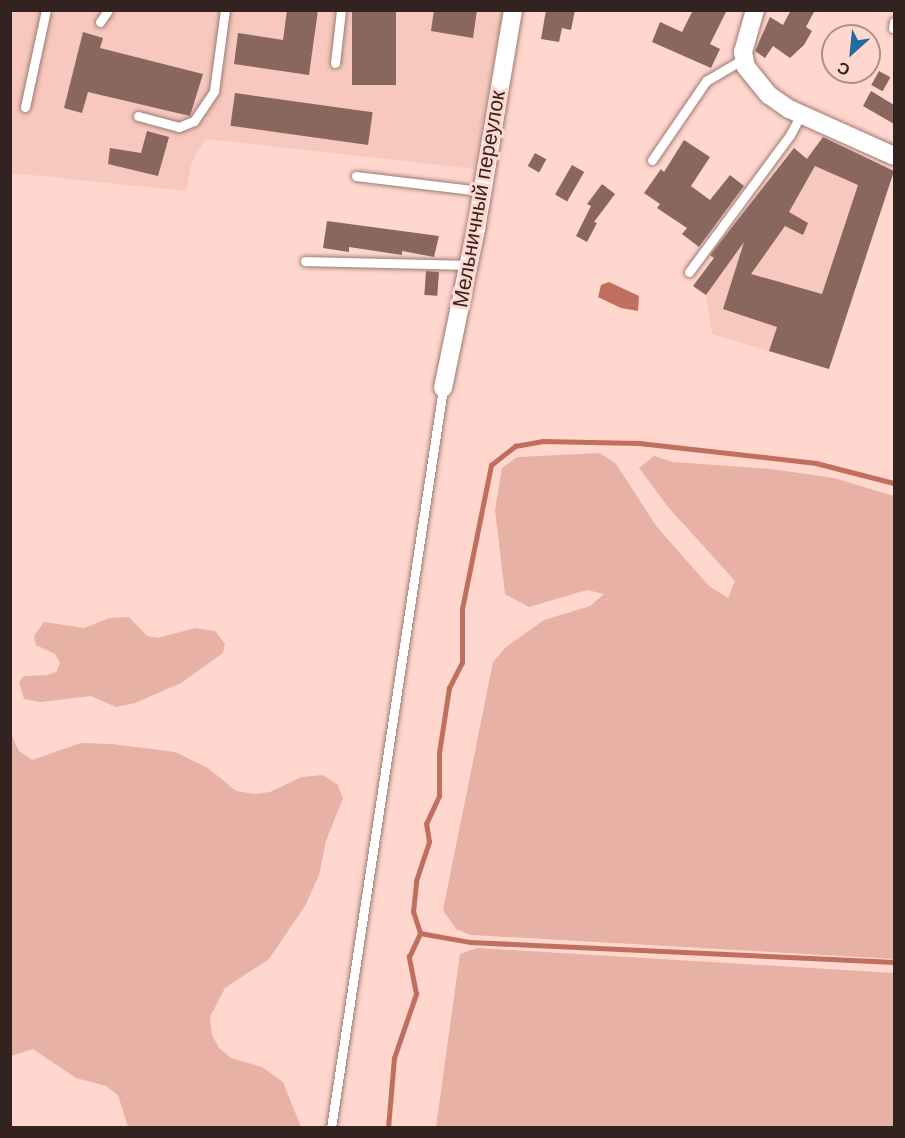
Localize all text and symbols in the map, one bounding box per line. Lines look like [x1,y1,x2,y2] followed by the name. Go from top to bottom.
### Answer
[821,24,881,84] north arrow
[834,57,853,81] text: С
[448,89,510,309] street label: Мельничный переулок

